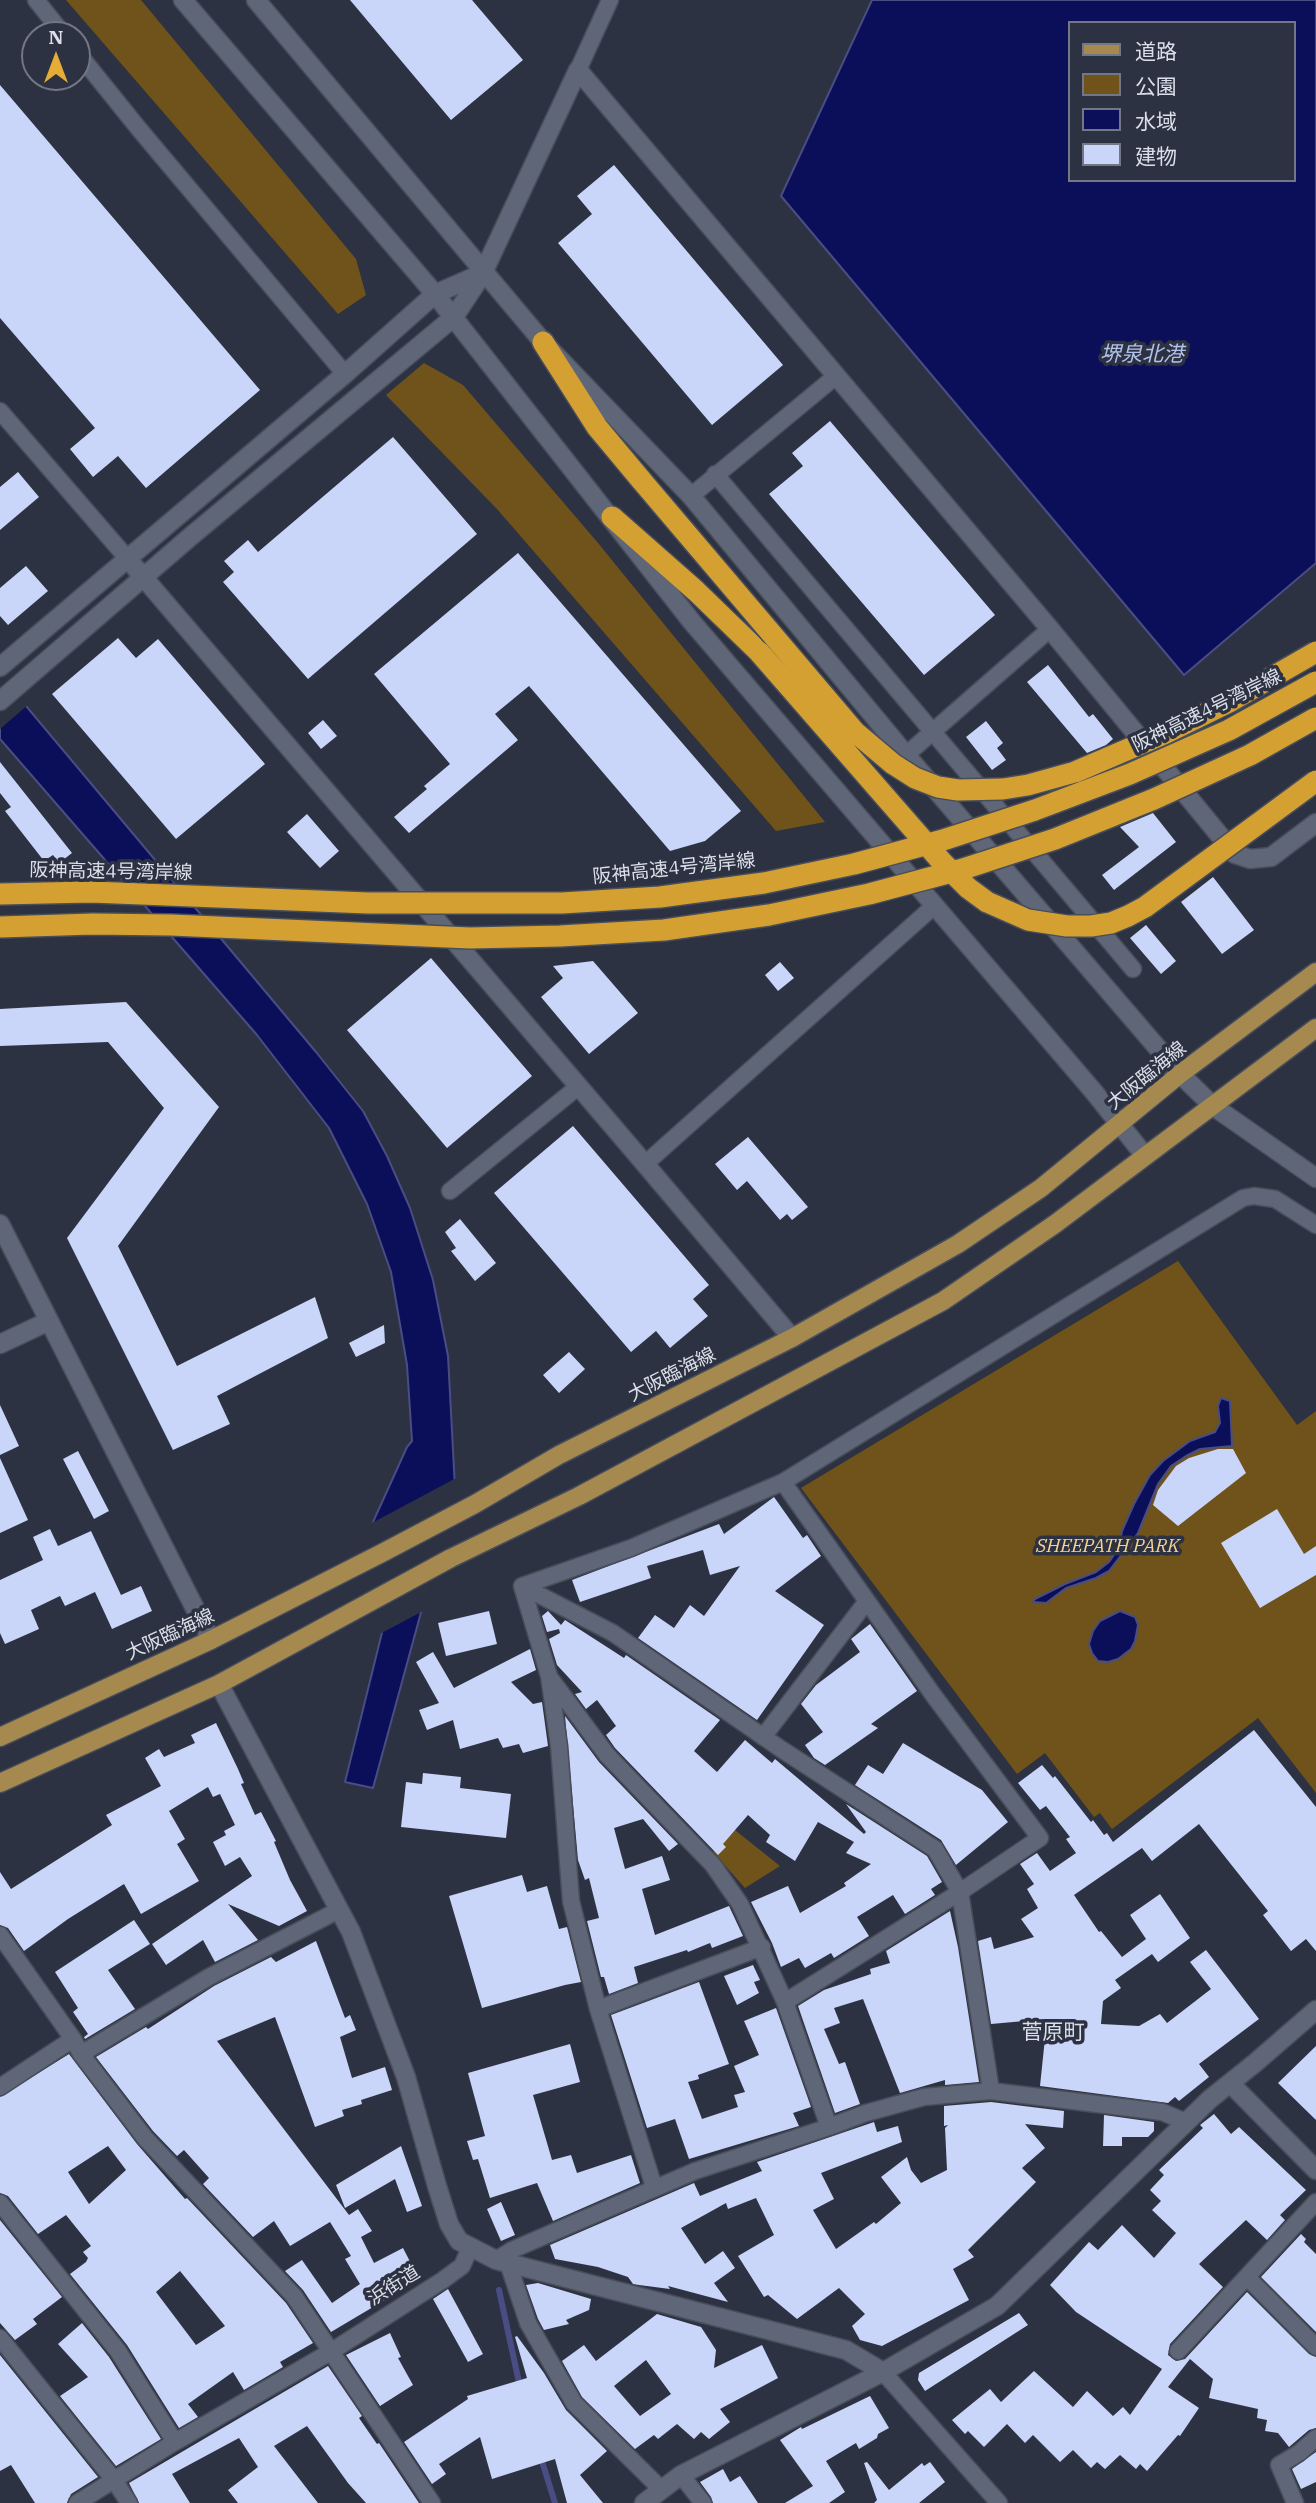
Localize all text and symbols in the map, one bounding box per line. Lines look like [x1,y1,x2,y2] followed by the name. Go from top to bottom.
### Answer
[21,21,91,91] north arrow
[1068,21,1295,182] legend
[48,25,64,49] text: N
[1135,37,1177,65] text: 道路
[1135,72,1177,100] text: 公園
[1135,107,1177,135] text: 水域
[1135,142,1177,170] text: 建物
[1100,342,1184,368] water label: 堺泉北港
[1129,665,1285,757] street label: 阪神高速4号湾岸線
[592,849,756,889] street label: 阪神高速4号湾岸線
[29,859,193,885] street label: 阪神高速4号湾岸線
[1103,1037,1191,1115] street label: 大阪臨海線
[625,1343,719,1407] street label: 大阪臨海線
[1036,1536,1180,1558] park label: SHEEPATH PARK
[122,1605,218,1665] street label: 大阪臨海線
[1022,2020,1084,2046] district label: 菅原町
[364,2261,424,2311] street label: 浜街道

